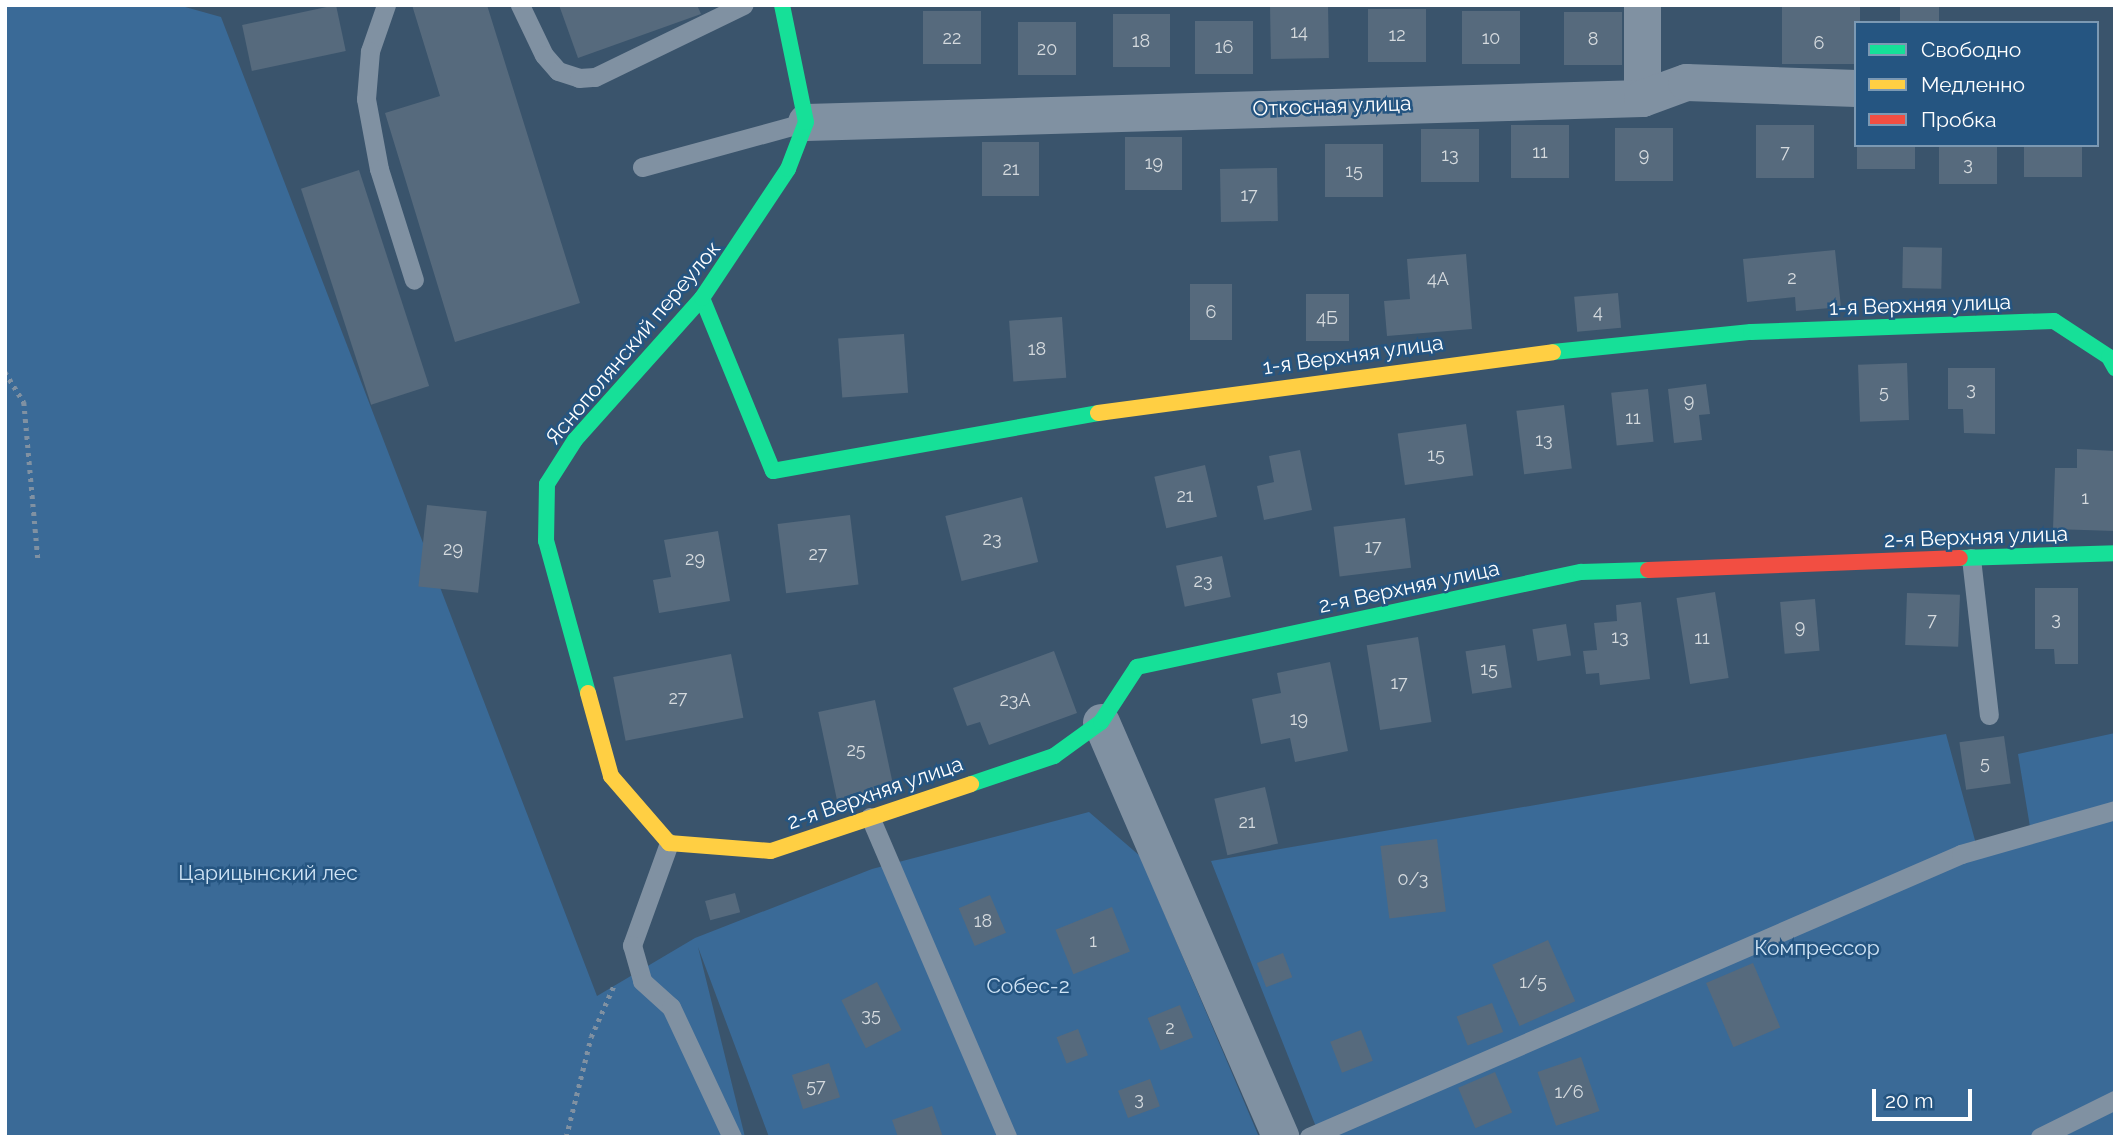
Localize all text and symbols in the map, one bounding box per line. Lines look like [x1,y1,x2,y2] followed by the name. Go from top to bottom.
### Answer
[1290,21,1308,43] house number: 14
[1854,21,2099,147] legend
[1388,24,1406,46] house number: 12
[943,27,961,49] house number: 22
[1482,27,1500,49] house number: 10
[1588,28,1598,50] house number: 8
[1132,30,1150,52] house number: 18
[1814,32,1824,54] house number: 6
[1215,36,1233,58] house number: 16
[1921,37,2021,62] text: Свободно
[1037,38,1057,60] house number: 20
[1921,72,2025,97] text: Медленно
[1252,91,1412,121] street label: Откосная улица
[1921,107,1997,132] text: Пробка
[1532,141,1548,163] house number: 11
[1780,141,1790,163] house number: 7
[1441,144,1459,166] house number: 13
[1639,144,1649,166] house number: 9
[1145,152,1163,174] house number: 19
[1963,153,1973,175] house number: 3
[1002,158,1020,180] house number: 21
[1345,160,1363,182] house number: 15
[1240,184,1258,206] house number: 17
[540,236,726,450] street label: Яснополянский переулок
[1787,267,1797,289] house number: 2
[1427,268,1449,290] house number: 4А
[1828,289,2012,321] street label: 1-я Верхняя улица
[1206,301,1216,323] house number: 6
[1593,301,1603,323] house number: 4
[1316,307,1338,329] house number: 4Б
[1261,330,1445,380] street label: 1-я Верхняя улица
[1028,338,1046,360] house number: 18
[1966,378,1976,400] house number: 3
[1879,381,1889,403] house number: 5
[1684,390,1694,412] house number: 9
[1625,407,1641,429] house number: 11
[1535,429,1553,451] house number: 13
[1427,444,1445,466] house number: 15
[1176,485,1194,507] house number: 21
[2081,487,2089,509] house number: 1
[1883,521,2069,553] street label: 2-я Верхняя улица
[983,528,1001,550] house number: 23
[1364,536,1382,558] house number: 17
[443,538,463,560] house number: 29
[808,543,828,565] house number: 27
[685,548,705,570] house number: 29
[1316,555,1502,619] street label: 2-я Верхняя улица
[1194,570,1212,592] house number: 23
[2051,608,2061,630] house number: 3
[1927,609,1937,631] house number: 7
[1795,616,1805,638] house number: 9
[1611,626,1629,648] house number: 13
[1694,627,1710,649] house number: 11
[1480,658,1498,680] house number: 15
[1390,672,1408,694] house number: 17
[668,687,688,709] house number: 27
[999,689,1031,711] house number: 23А
[1290,708,1308,730] house number: 19
[846,739,866,761] house number: 25
[784,751,966,835] street label: 2-я Верхняя улица
[1980,752,1990,774] house number: 5
[1238,811,1256,833] house number: 21
[178,860,358,886] park label: Царицынский лес
[1398,868,1428,890] house number: 0/3
[974,910,992,932] house number: 18
[1089,930,1097,952] house number: 1
[1754,935,1880,961] park label: Компрессор
[1519,971,1547,993] house number: 1/5
[986,973,1070,999] park label: Собес-2
[861,1004,881,1026] house number: 35
[1165,1017,1175,1039] house number: 2
[806,1075,826,1097] house number: 57
[1875,1076,1975,1120] scale bar
[1554,1081,1584,1103] house number: 1/6
[1134,1088,1144,1110] house number: 3
[1885,1088,1933,1113] text: 20 m

